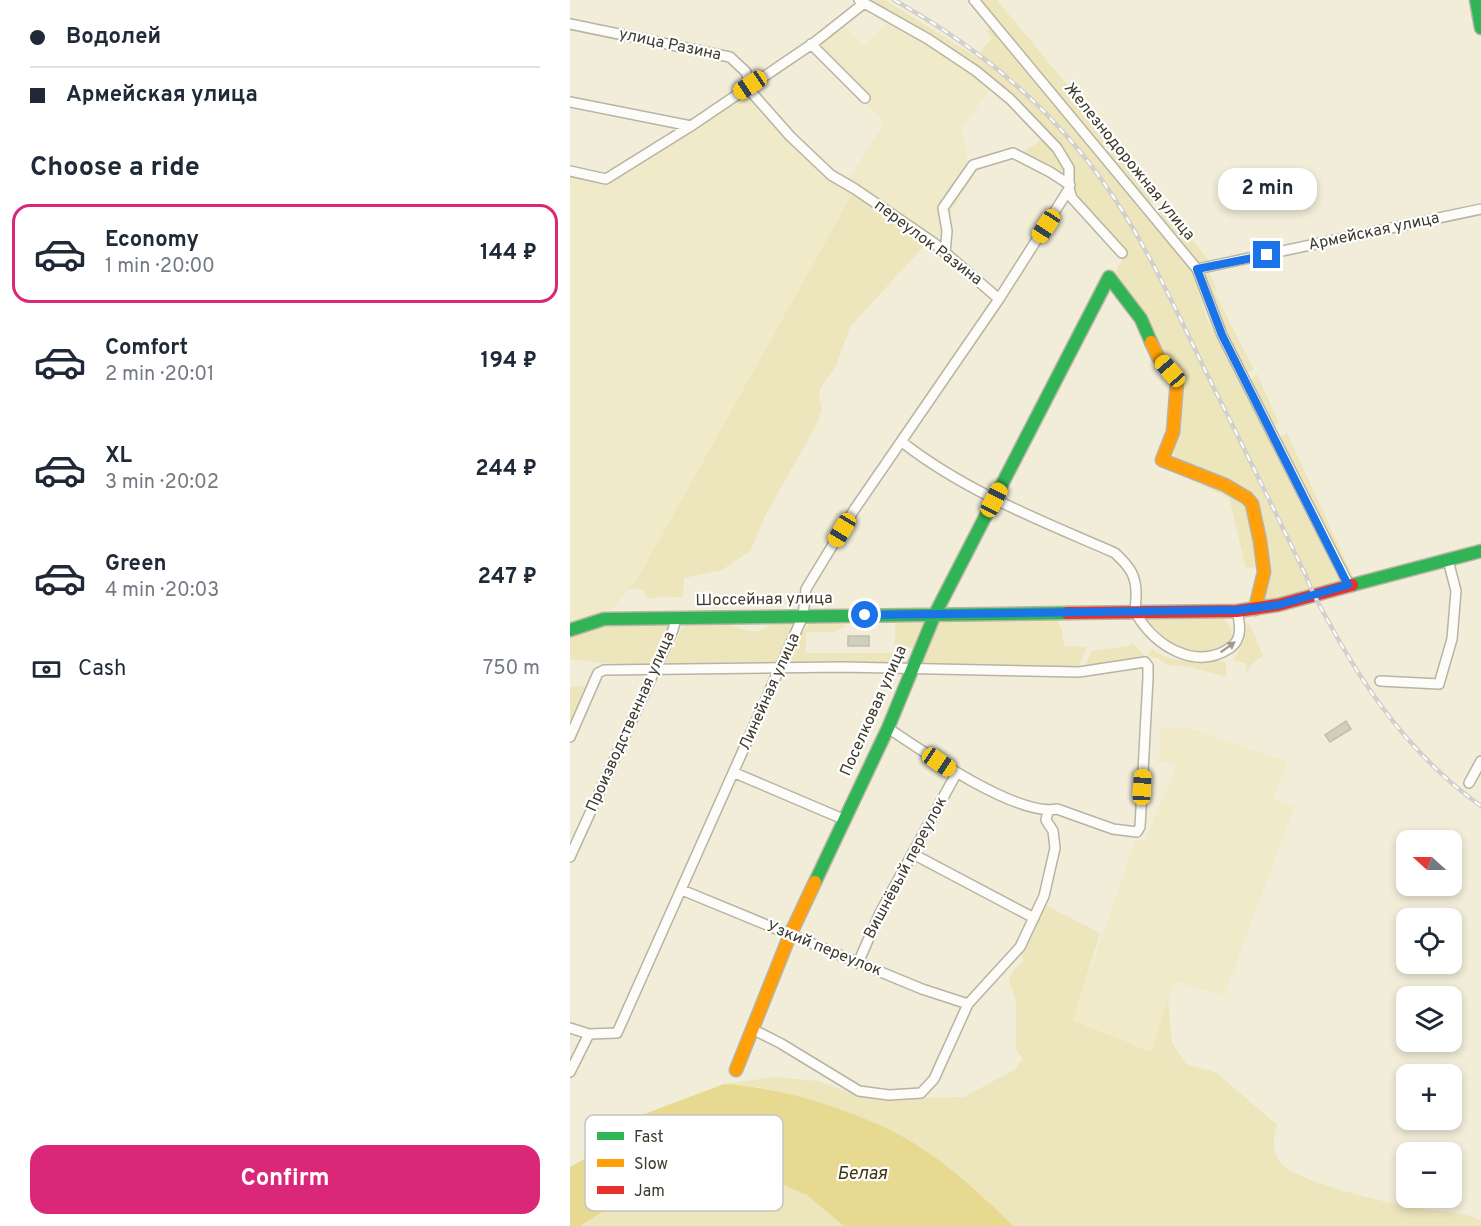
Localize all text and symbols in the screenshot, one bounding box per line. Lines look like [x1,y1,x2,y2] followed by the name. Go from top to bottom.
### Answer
[66,24,161,51] text: Водолей
[617,24,723,66] street label: улица Разина
[730,67,770,103] car
[1059,79,1199,245] street label: Железнодорожная улица
[66,82,258,109] text: Армейская улица
[30,151,200,185] text: Choose a ride
[1218,168,1316,210] callout: 2 min
[1241,176,1294,202] text: 2 min
[870,196,986,290] street label: переулок Разина
[1029,206,1063,246] car
[1307,208,1441,256] street label: Армейская улица
[33,227,87,281] icon: car
[105,227,199,254] text: Economy
[480,240,537,267] text: 144 ₽
[1253,241,1280,268] route end
[105,254,215,280] text: 1 min · 20:00
[33,335,87,389] icon: car
[105,335,188,362] text: Comfort
[481,348,537,375] text: 194 ₽
[1151,352,1189,390] car
[105,362,215,388] text: 2 min · 20:01
[33,443,87,497] icon: car
[105,443,132,470] text: XL
[475,456,537,483] text: 244 ₽
[105,470,219,496] text: 3 min · 20:02
[978,480,1010,520] car
[825,510,859,550] car
[33,551,87,605] icon: car
[105,551,167,578] text: Green
[478,564,537,591] text: 247 ₽
[105,578,219,604] text: 4 min · 20:03
[695,589,833,611] street label: Шоссейная улица
[851,601,878,628] route start
[582,629,680,815] street label: Производственная улица
[735,630,805,754] street label: Линейная улица
[1220,641,1236,653] one-way arrow
[836,643,912,779] street label: Поселковая улица
[30,653,63,686] icon: cash
[78,656,127,683] text: Cash
[483,656,540,682] text: 750 m
[919,744,959,780] car
[1132,769,1152,805] car
[860,793,952,943] street label: Вишнёвый переулок
[1396,830,1462,896] north arrow
[1396,830,1462,1208] map controls
[1396,908,1462,974] button: locate
[763,917,885,981] street label: Узкий переулок
[1396,986,1462,1052] button: layers
[1396,1064,1462,1130] button: +
[585,1115,783,1211] legend
[634,1128,664,1148] text: Fast
[1396,1142,1462,1208] button: −
[30,1145,540,1214] button: Confirm
[634,1155,668,1175] text: Slow
[837,1163,888,1186] water label: Белая
[634,1182,665,1202] text: Jam

